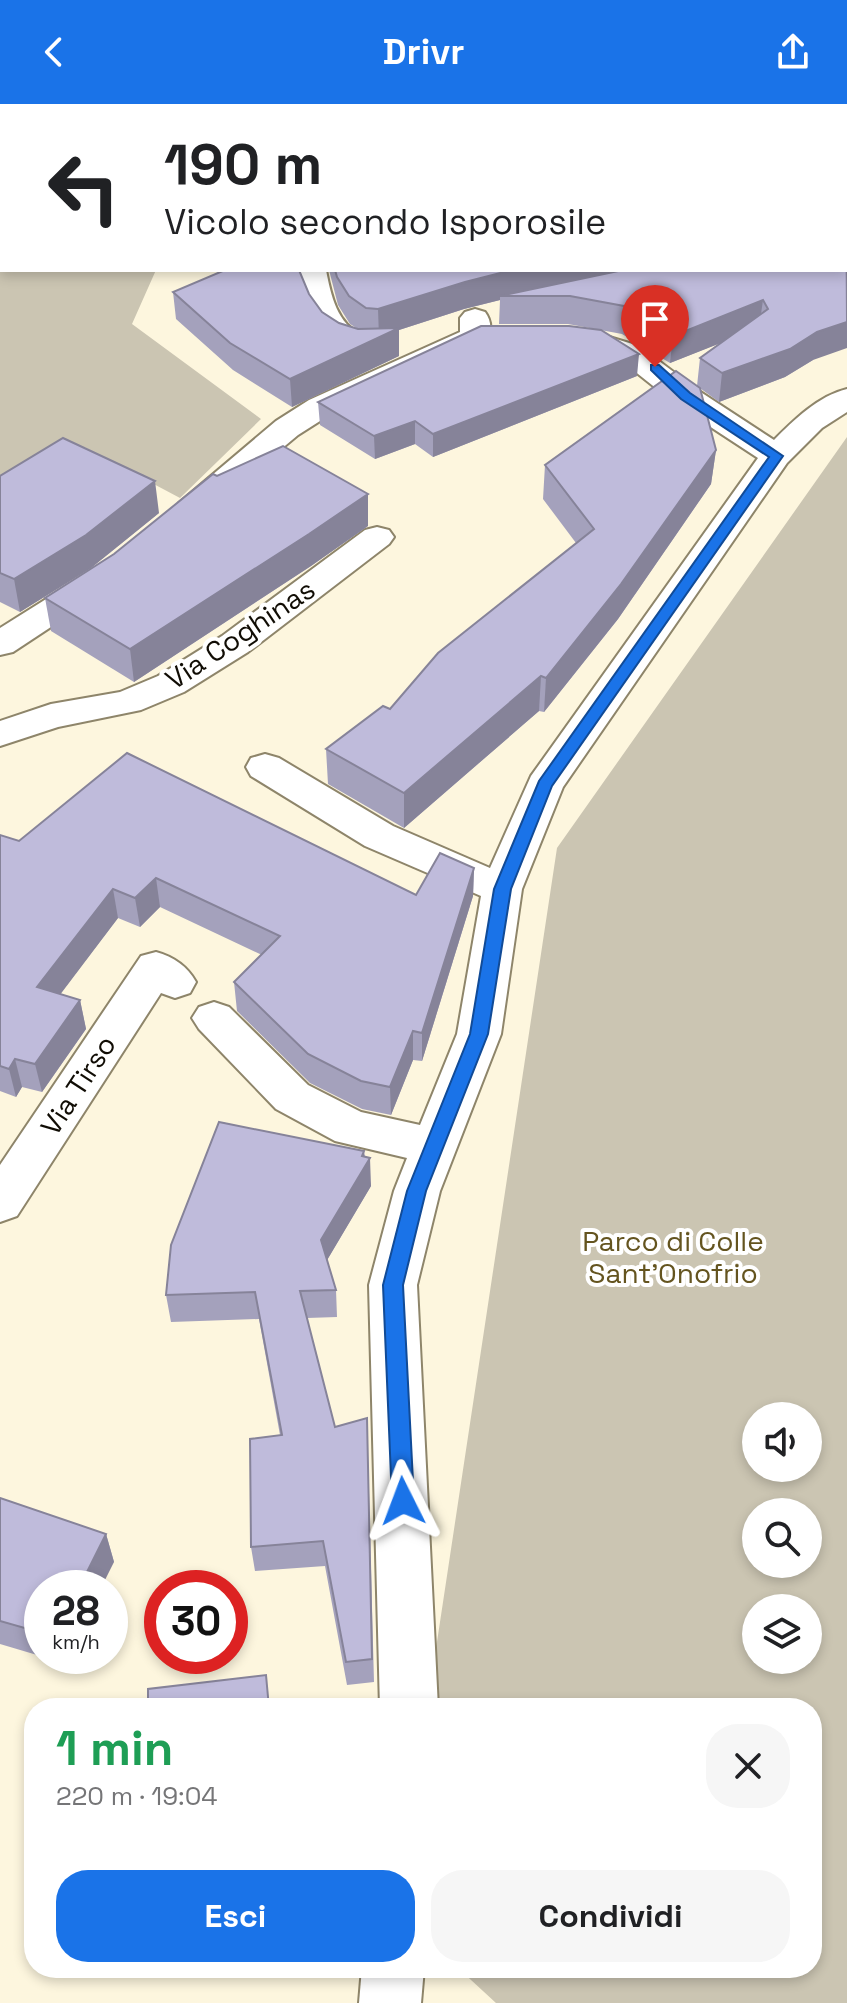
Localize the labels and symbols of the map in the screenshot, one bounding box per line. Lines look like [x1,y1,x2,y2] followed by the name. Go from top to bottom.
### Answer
[621,285,689,367] pin
[158,571,322,697] street label: Via Coghinas
[32,1028,124,1142] street label: Via Tirso
[582,1223,764,1291] park label: Parco di Colle Sant'Onofrio
[361,1459,445,1543] position arrow
[144,1570,248,1674] speed limit sign: 30

